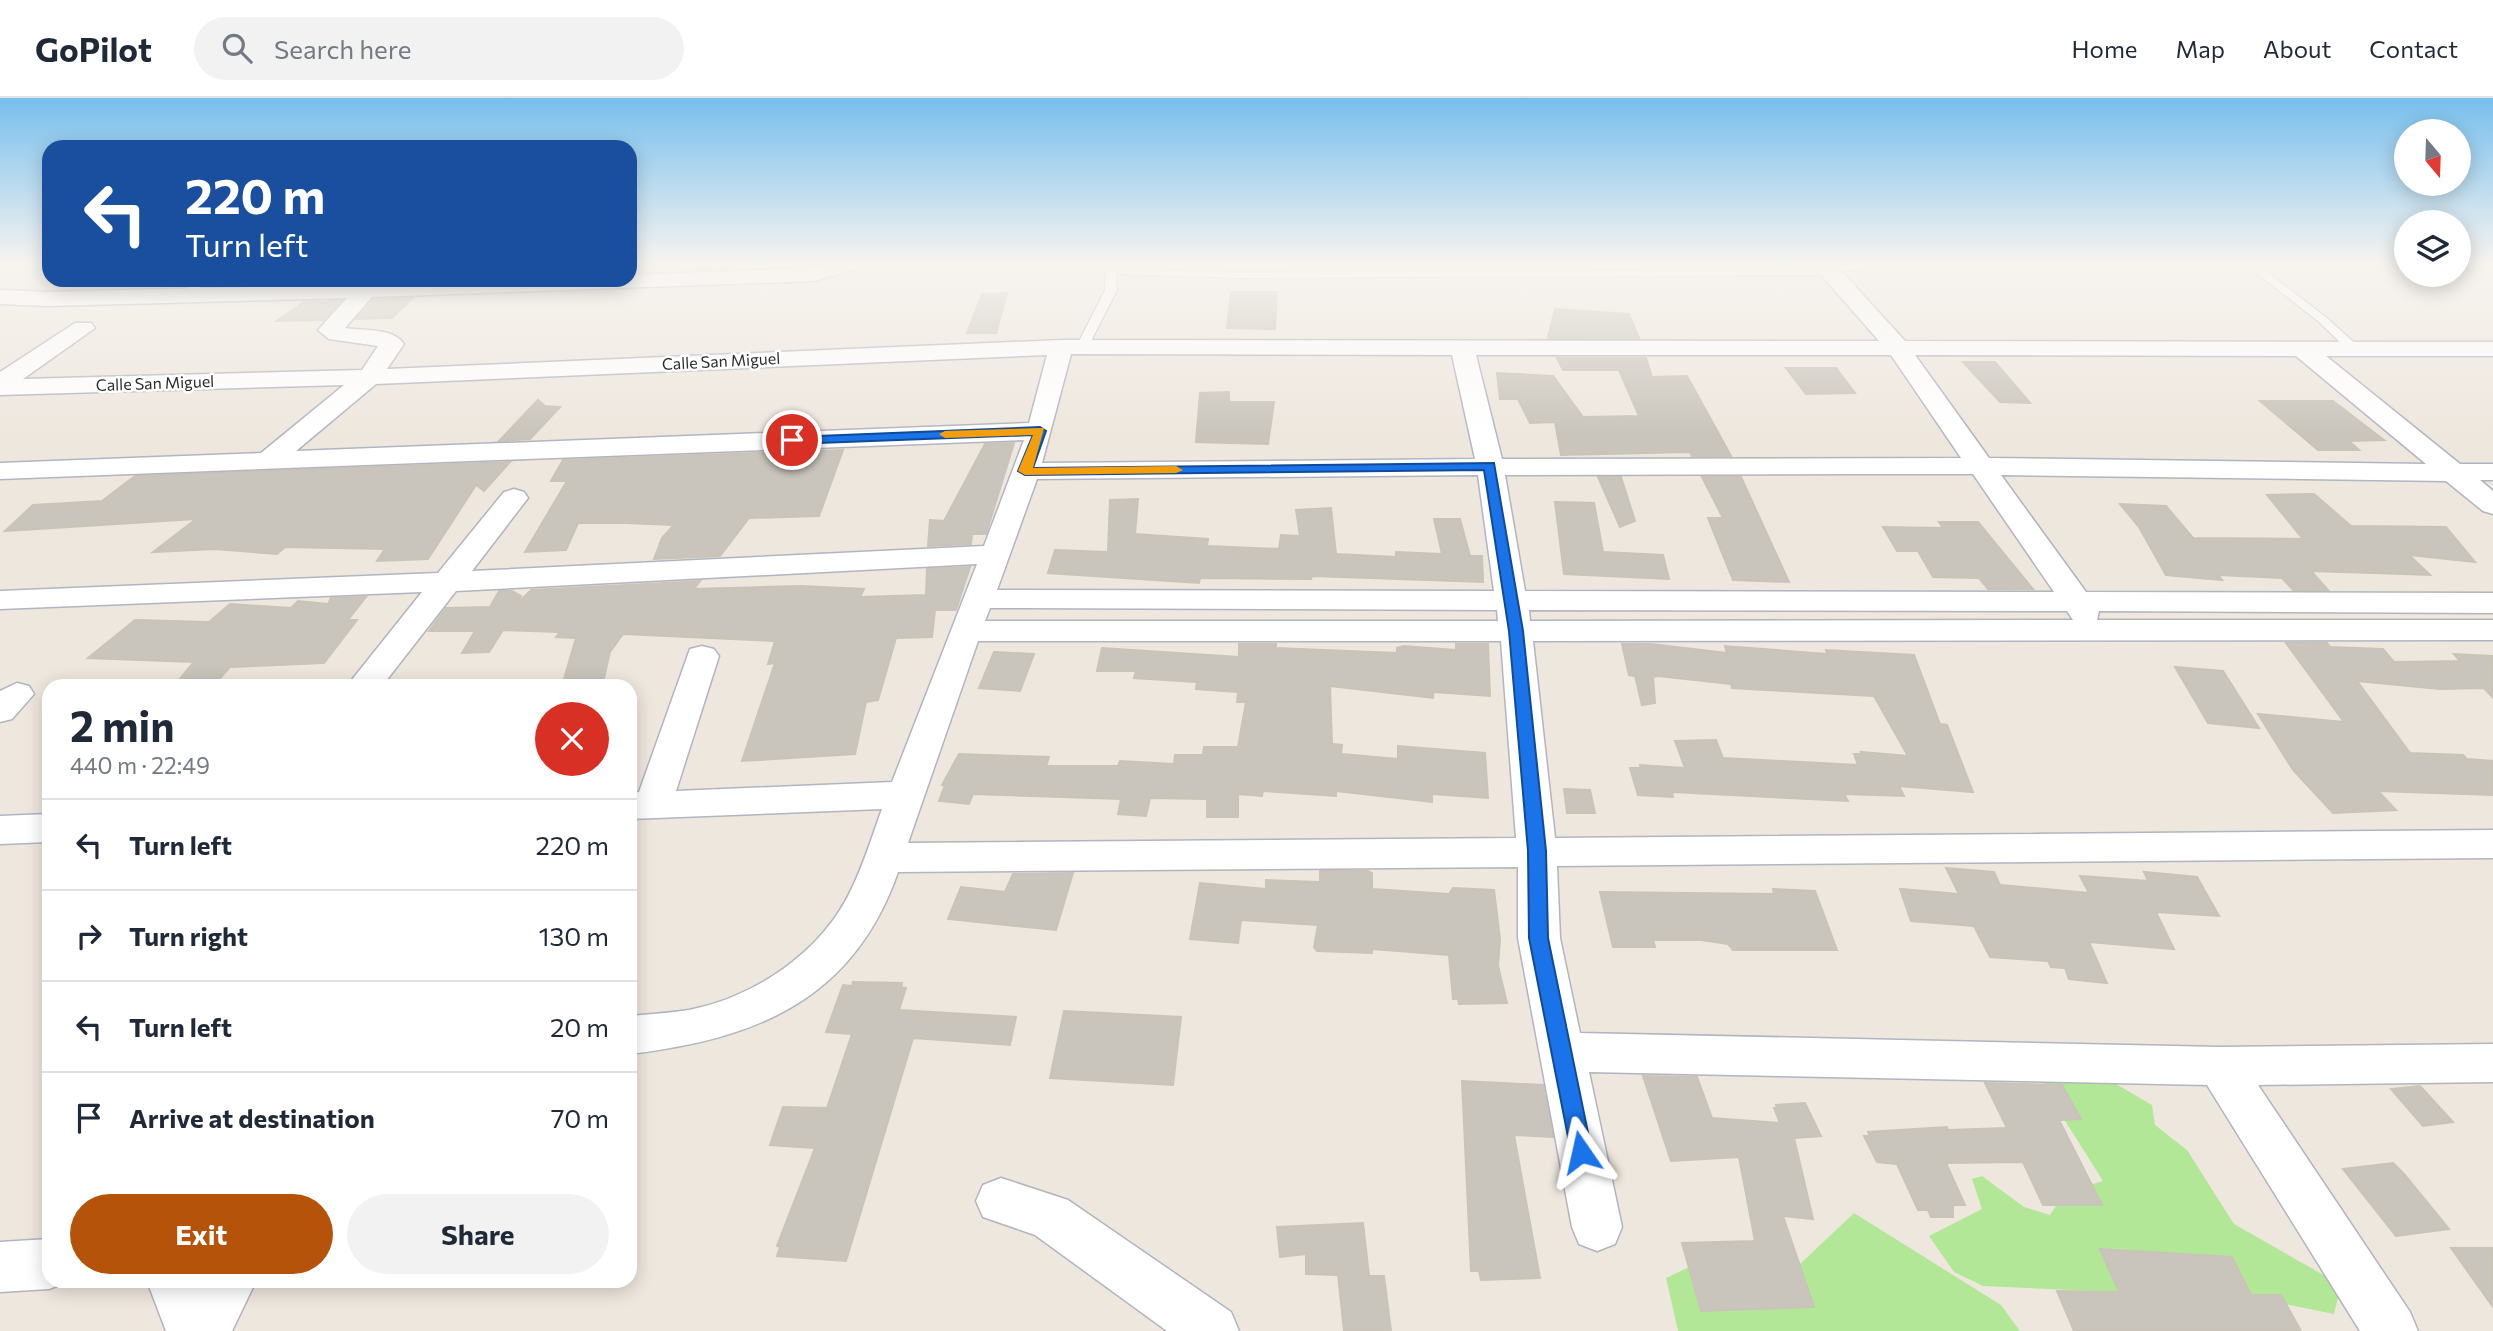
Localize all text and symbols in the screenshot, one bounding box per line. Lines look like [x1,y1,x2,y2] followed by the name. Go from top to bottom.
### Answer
[194,17,684,80] search box
[35,28,152,69] text: GoPilot
[218,29,256,67] icon: search
[274,33,411,64] text: Search here
[2072,34,2138,63] text: Home
[2176,34,2225,63] text: Map
[2263,34,2331,63] text: About
[2369,34,2458,63] text: Contact
[2394,119,2471,196] north arrow
[2394,119,2471,287] map controls
[185,164,325,224] text: 220 m
[70,168,161,259] icon: left
[2394,210,2471,287] button: layers
[185,224,309,264] text: Turn left
[661,348,781,373] street label: Calle San Miguel
[95,371,215,394] street label: Calle San Miguel
[762,410,822,470] pin
[773,421,811,459] icon: arrive
[70,699,175,751] text: 2 min
[535,702,609,776] button: close
[70,751,210,779] text: 440 m · 22:49
[70,826,108,864] icon: left
[129,829,232,860] text: Turn left
[536,829,609,860] text: 220 m
[70,917,108,955] icon: right
[129,920,248,951] text: Turn right
[538,920,609,951] text: 130 m
[70,1008,108,1046] icon: left
[129,1011,232,1042] text: Turn left
[550,1011,609,1042] text: 20 m
[70,1099,108,1137] icon: arrive
[129,1102,375,1133] text: Arrive at destination
[551,1102,609,1133] text: 70 m
[1544,1115,1618,1189] position arrow
[70,1194,333,1274] button: Exit
[347,1194,609,1274] button: Share

